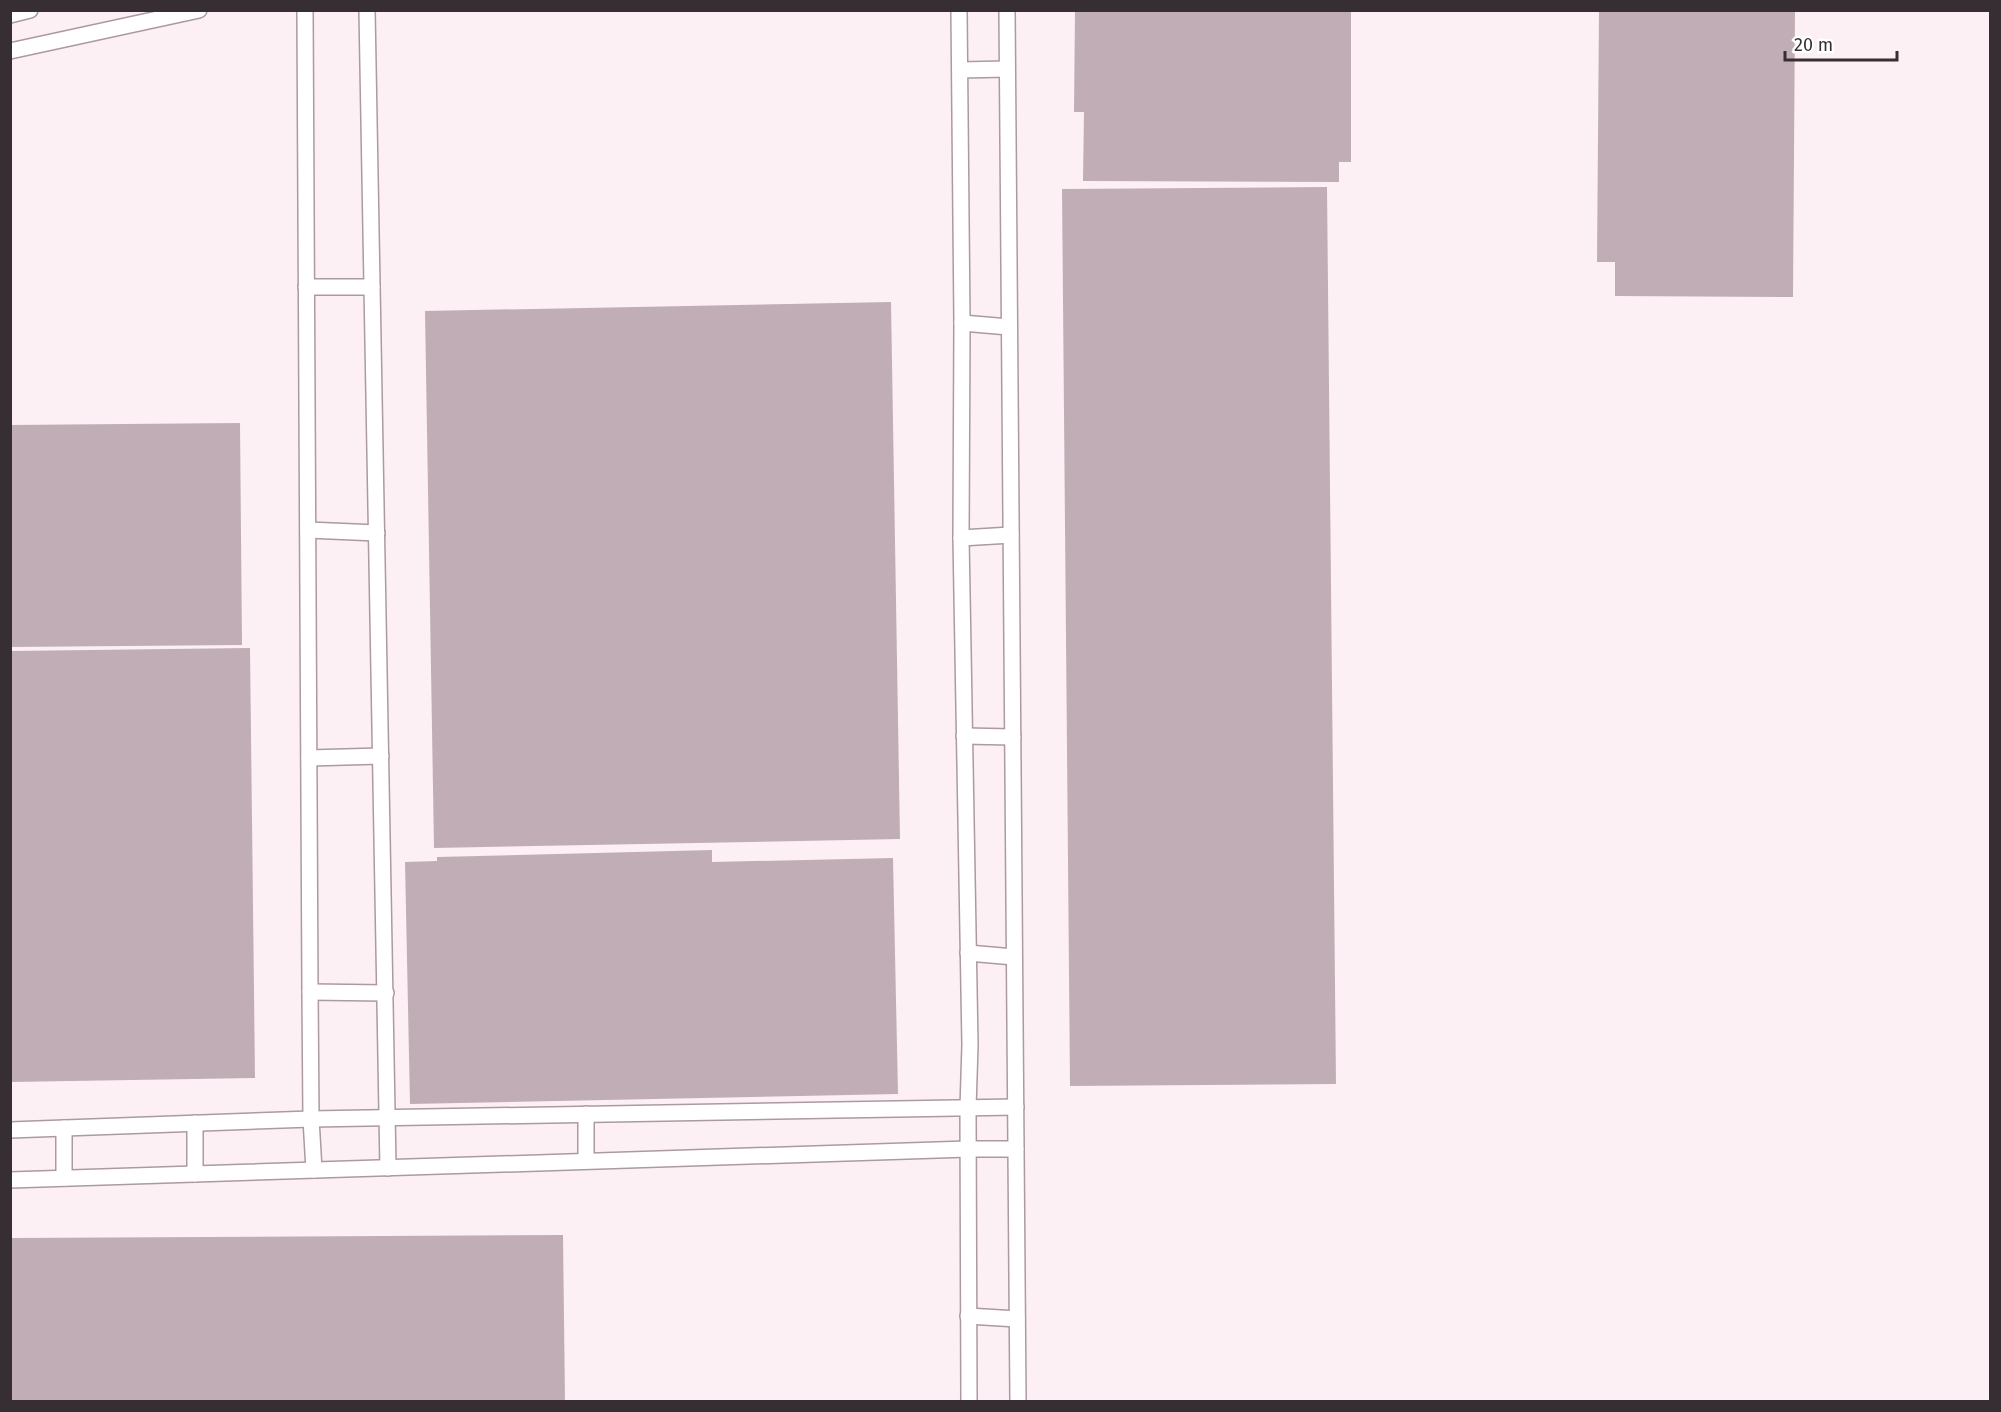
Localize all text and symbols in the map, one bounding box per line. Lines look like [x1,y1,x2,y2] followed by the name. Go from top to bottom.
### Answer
[1785,24,1898,62] scale bar
[1794,34,1833,56] text: 20 m

